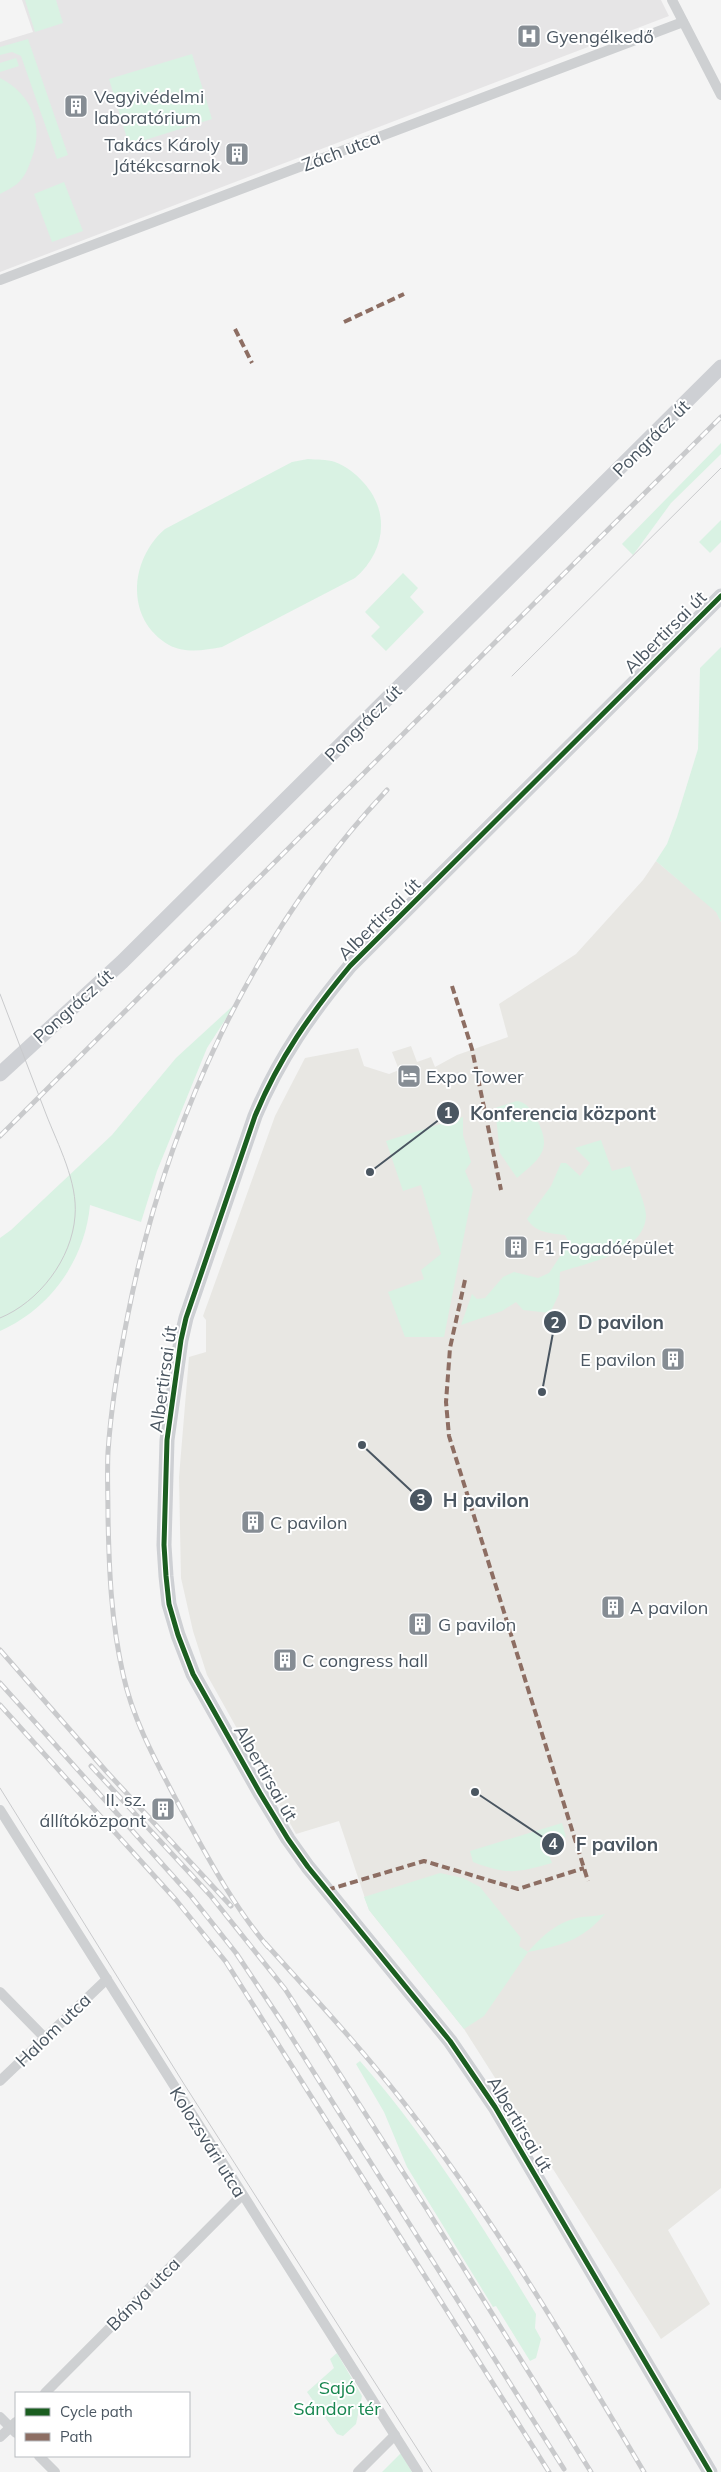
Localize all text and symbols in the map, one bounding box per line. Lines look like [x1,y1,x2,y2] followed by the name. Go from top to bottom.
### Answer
[516,23,542,49] hospital icon: Gyengélkedő
[546,25,654,48] place label: Gyengélkedő
[94,85,204,129] place label: Vegyivédelmi laboratórium
[63,93,89,119] building icon: Vegyivédelmi laboratórium
[299,126,383,176] street label: Zách utca
[104,133,221,177] place label: Takács Károly Játékcsarnok
[224,141,250,167] building icon: Takács Károly Játékcsarnok
[608,395,694,481] street label: Pongrácz út
[619,586,711,678] street label: Albertirsai út
[320,680,406,766] street label: Pongrácz út
[333,873,425,965] street label: Albertirsai út
[28,964,118,1048] street label: Pongrácz út
[396,1063,422,1089] hotel icon: Expo Tower
[426,1065,524,1088] place label: Expo Tower
[435,1096,666,1130] callout: Konferencia központ
[470,1101,656,1125] text: Konferencia központ
[443,1103,453,1122] text: 1
[503,1234,529,1260] building icon: F1 Fogadóépület
[534,1236,674,1259] place label: F1 Fogadóépület
[543,1305,674,1339] callout: D pavilon
[578,1310,664,1334] text: D pavilon
[550,1313,560,1332] text: 2
[144,1324,182,1434] street label: Albertirsai út
[660,1346,686,1372] building icon: E pavilon
[580,1348,656,1371] place label: E pavilon
[408,1483,540,1517] callout: H pavilon
[443,1488,529,1512] text: H pavilon
[416,1490,426,1509] text: 3
[240,1509,266,1535] building icon: C pavilon
[270,1511,347,1534] place label: C pavilon
[600,1594,626,1620] building icon: A pavilon
[630,1596,708,1619] place label: A pavilon
[407,1611,433,1637] building icon: G pavilon
[438,1613,516,1636] place label: G pavilon
[272,1647,298,1673] building icon: C congress hall
[302,1649,428,1672] place label: C congress hall
[229,1721,303,1825] street label: Albertirsai út
[39,1788,146,1832] place label: II. sz. állítóközpont
[150,1796,176,1822] building icon: II. sz. állítóközpont
[541,1827,668,1861] callout: F pavilon
[576,1832,658,1856] text: F pavilon
[548,1834,558,1853] text: 4
[11,1988,95,2072] street label: Halom utca
[482,2072,558,2176] street label: Albertirsai út
[165,2082,251,2202] street label: Kolozsvári utca
[101,2252,185,2336] street label: Bánya utca
[293,2376,381,2420] park label: Sajó Sándor tér
[15,2392,190,2457] legend
[60,2402,133,2421] text: Cycle path
[60,2427,92,2446] text: Path

